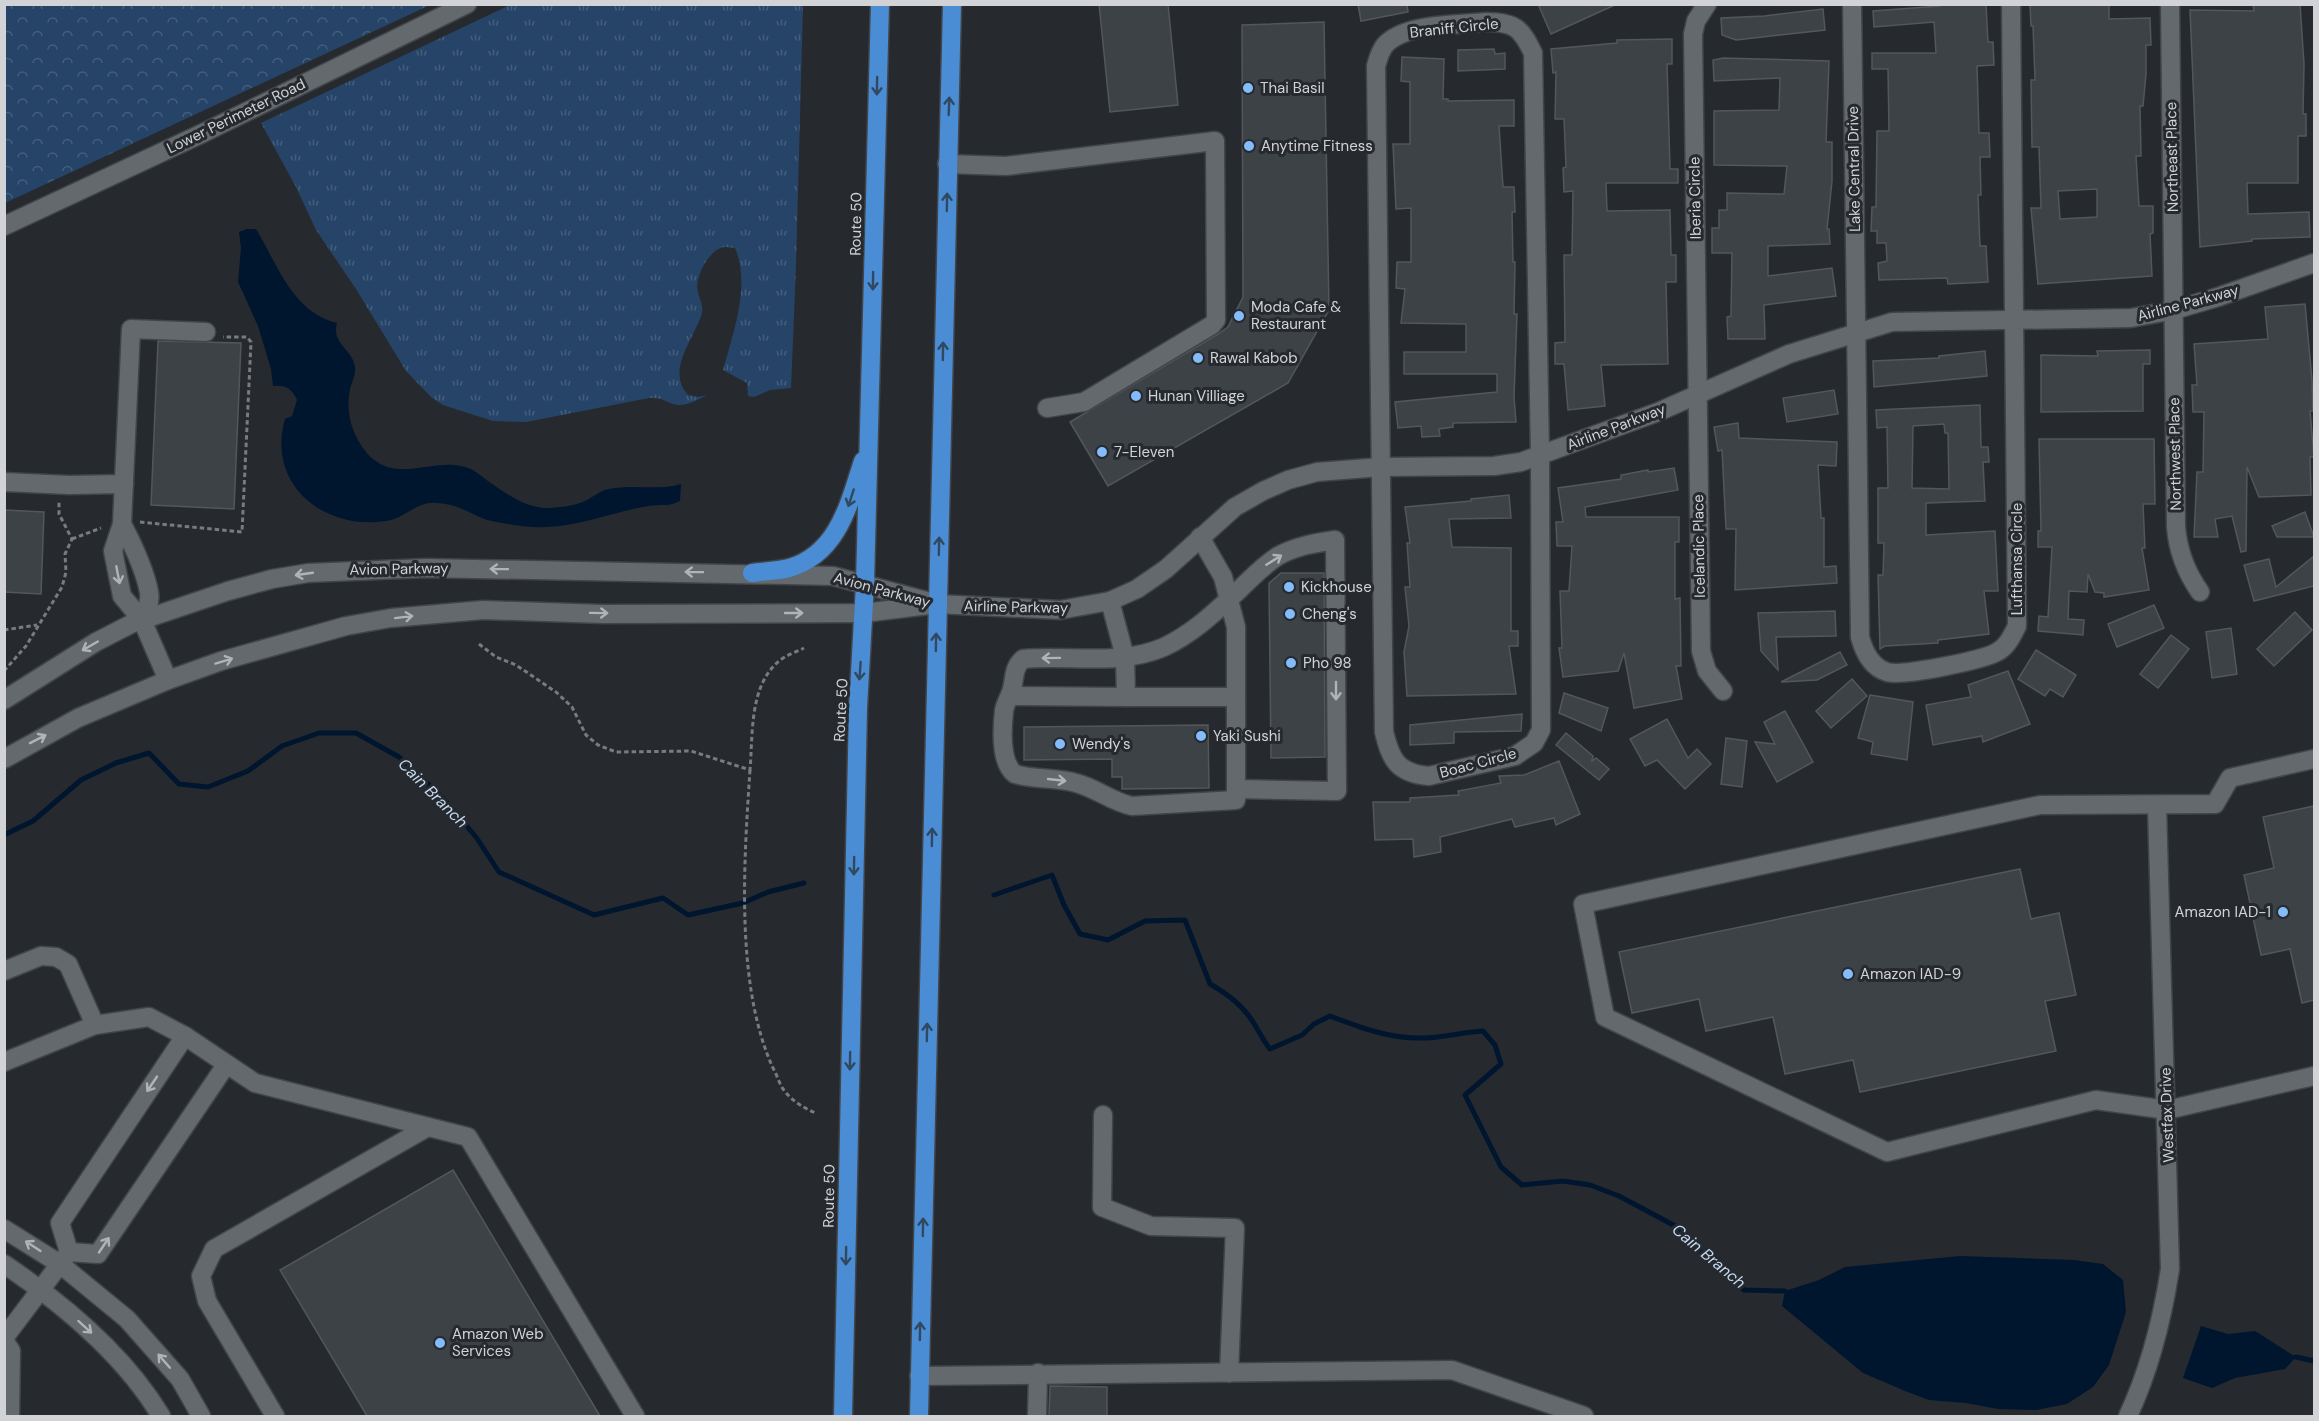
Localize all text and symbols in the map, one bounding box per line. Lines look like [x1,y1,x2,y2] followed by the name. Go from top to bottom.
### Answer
[1409,13,1499,43] street label: Braniff Circle
[163,74,309,158] street label: Lower Perimeter Road
[872,76,883,96] one-way arrow
[1260,78,1324,98] place label: Thai Basil
[1241,81,1255,95] marker: Thai Basil
[944,96,955,116] one-way arrow
[2161,102,2183,212] street label: Northeast Place
[1843,106,1865,232] street label: Lake Central Drive
[1261,136,1373,156] place label: Anytime Fitness
[1242,139,1256,153] marker: Anytime Fitness
[1684,156,1706,240] street label: Iberia Circle
[845,192,867,256] street label: Route 50
[941,193,952,213] one-way arrow
[867,271,879,291] one-way arrow
[2135,280,2242,326] street label: Airline Parkway
[1251,297,1341,334] place label: Moda Cafe & Restaurant
[1232,309,1246,323] marker: Moda Cafe & Restaurant
[937,341,949,361] one-way arrow
[1210,348,1298,368] place label: Rawal Kabob
[1191,351,1205,365] marker: Rawal Kabob
[1148,386,1245,406] place label: Hunan Villiage
[1129,389,1143,403] marker: Hunan Villiage
[2164,397,2186,511] street label: Northwest Place
[1564,399,1669,455] street label: Airline Parkway
[1114,442,1174,462] place label: 7-Eleven
[1095,445,1109,459] marker: 7-Eleven
[844,488,855,507] one-way arrow
[1688,494,1710,598] street label: Icelandic Place
[2007,503,2027,615] street label: Lufthansa Circle
[933,536,944,556] one-way arrow
[1265,553,1282,565] one-way arrow
[349,558,449,580] street label: Avion Parkway
[489,563,509,575] one-way arrow
[113,564,124,584] one-way arrow
[684,566,704,578] one-way arrow
[831,567,933,613] street label: Avion Parkway
[295,569,314,580] one-way arrow
[1301,577,1372,597] place label: Kickhouse
[1282,580,1296,594] marker: Kickhouse
[964,596,1069,618] street label: Airline Parkway
[1302,604,1357,624] place label: Cheng's
[783,607,803,619] one-way arrow
[1283,607,1297,621] marker: Cheng's
[588,608,608,619] one-way arrow
[394,611,413,622] one-way arrow
[931,633,942,653] one-way arrow
[82,640,99,652] one-way arrow
[1042,652,1062,664] one-way arrow
[1303,653,1352,673] place label: Pho 98
[214,655,233,666] one-way arrow
[1284,656,1298,670] marker: Pho 98
[855,661,866,681] one-way arrow
[829,678,853,742] street label: Route 50
[1330,680,1342,700] one-way arrow
[1213,726,1281,746] place label: Yaki Sushi
[1194,729,1208,743] marker: Yaki Sushi
[29,733,47,744] one-way arrow
[1072,734,1131,754] place label: Wendy's
[1053,737,1067,751] marker: Wendy's
[1437,743,1519,783] street label: Boac Circle
[394,754,472,832] water label: Cain Branch
[1046,775,1066,786] one-way arrow
[926,828,938,848] one-way arrow
[849,856,860,876] one-way arrow
[2175,902,2271,922] place label: Amazon IAD-1
[2276,905,2290,919] marker: Amazon IAD-1
[1860,964,1961,984] place label: Amazon IAD-9
[1841,967,1855,981] marker: Amazon IAD-9
[921,1023,933,1043] one-way arrow
[844,1051,856,1071] one-way arrow
[2155,1067,2179,1163] street label: Westfax Drive
[146,1076,159,1093] one-way arrow
[818,1164,840,1228] street label: Route 50
[917,1218,928,1238] one-way arrow
[1668,1219,1750,1293] water label: Cain Branch
[98,1237,110,1254] one-way arrow
[25,1240,42,1252] one-way arrow
[840,1246,852,1266] one-way arrow
[77,1320,92,1334] one-way arrow
[915,1321,926,1341] one-way arrow
[452,1324,544,1361] place label: Amazon Web Services
[433,1336,447,1350] marker: Amazon Web Services
[157,1354,171,1369] one-way arrow

